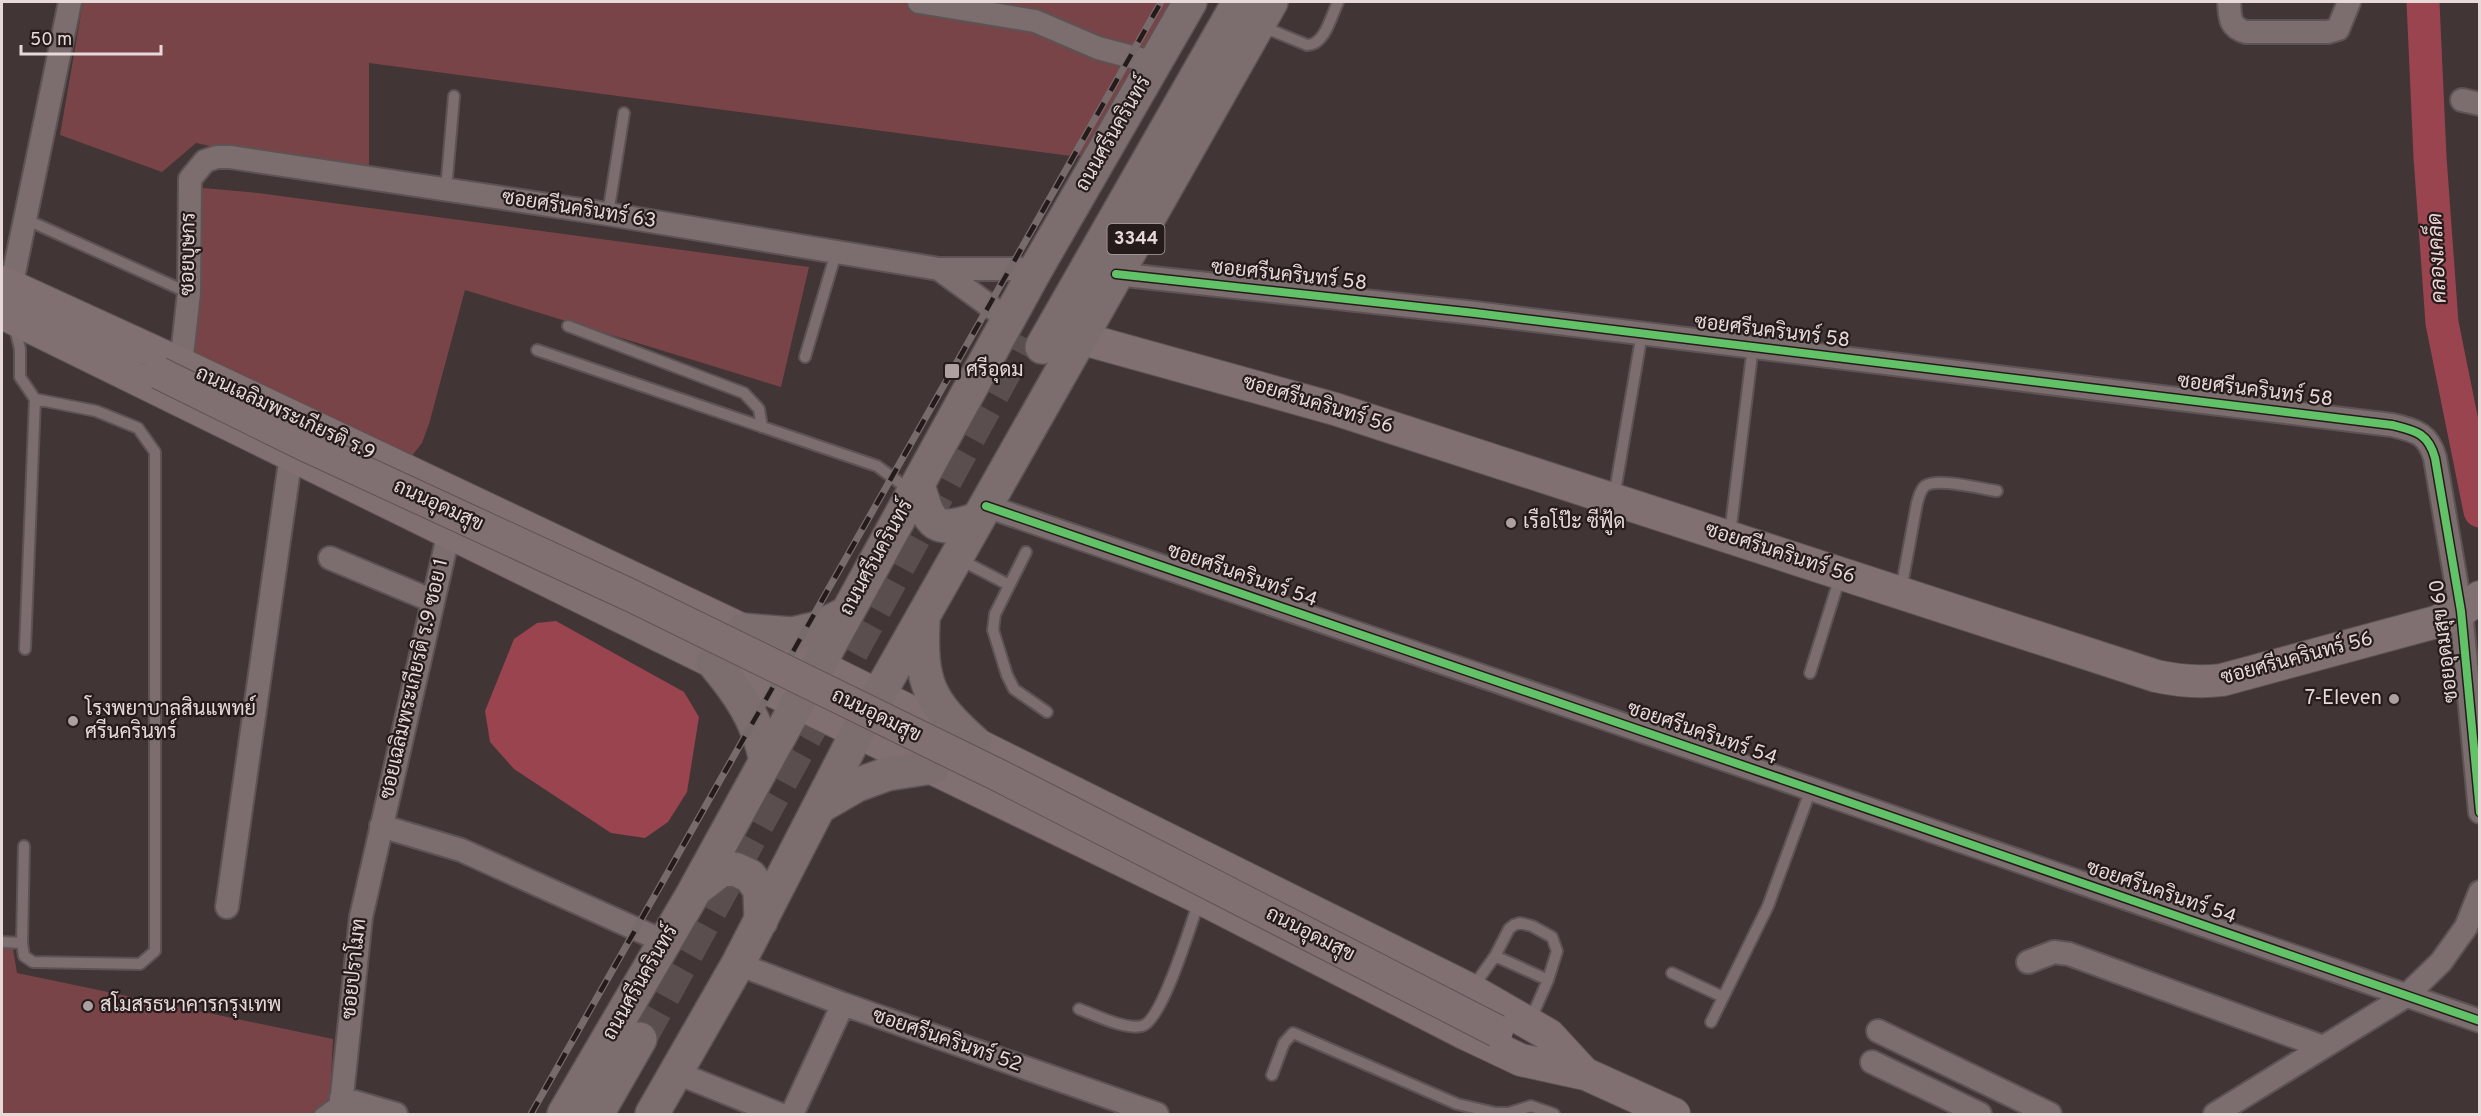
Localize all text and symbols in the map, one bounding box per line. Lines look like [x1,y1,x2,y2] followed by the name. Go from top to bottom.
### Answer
[21,18,160,56] scale bar
[30,29,72,52] text: 50 m
[1068,70,1157,196] street label: ถนนศรีนครินทร์
[500,182,659,235] street label: ซอยศรีนครินทร์ 63
[175,212,203,296] street label: ซอยบุษกร
[2419,212,2454,304] water label: คลองเคล็ด
[1108,224,1164,254] road number: 3344
[1210,252,1369,297] street label: ซอยศรีนครินทร์ 58
[1693,307,1852,354] street label: ซอยศรีนครินทร์ 58
[966,356,1024,384] place label: ศรีอุดม
[191,359,380,467] street label: ถนนเฉลิมพระเกียรติ ร.9
[943,362,961,380] marker: ศรีอุดม
[2176,366,2335,413] street label: ซอยศรีนครินทร์ 58
[1239,367,1397,440] street label: ซอยศรีนครินทร์ 56
[389,474,487,538] street label: ถนนอุดมสุข
[832,494,920,621] street label: ถนนศรีนครินทร์
[1523,507,1625,536] place label: เรือโป๊ะ ซีฟู้ด
[1702,515,1859,591] street label: ซอยศรีนครินทร์ 56
[1504,516,1518,530] marker: เรือโป๊ะ ซีฟู้ด
[1163,535,1322,614] street label: ซอยศรีนครินทร์ 54
[373,556,455,802] street label: ซอยเฉลิมพระเกียรติ ร.9 ซอย 1
[2425,578,2465,704] street label: ซอยอุดมสุข 60
[2217,623,2376,692] street label: ซอยศรีนครินทร์ 56
[827,683,925,749] street label: ถนนอุดมสุข
[2305,686,2382,712] place label: 7-Eleven
[2387,692,2401,706] marker: 7-Eleven
[1623,693,1782,772] street label: ซอยศรีนครินทร์ 54
[84,694,256,746] place label: โรงพยาบาลสินแพทย์ ศรีนครินทร์
[66,714,80,728] marker: โรงพยาบาลสินแพทย์ ศรีนครินทร์
[2082,852,2241,931] street label: ซอยศรีนครินทร์ 54
[1261,902,1359,968] street label: ถนนอุดมสุข
[335,917,373,1021] street label: ซอยปราโมท
[595,919,684,1045] street label: ถนนศรีนครินทร์
[100,991,281,1019] place label: สโมสรธนาคารกรุงเทพ
[81,999,95,1013] marker: สโมสรธนาคารกรุงเทพ
[869,1000,1026,1079] street label: ซอยศรีนครินทร์ 52

